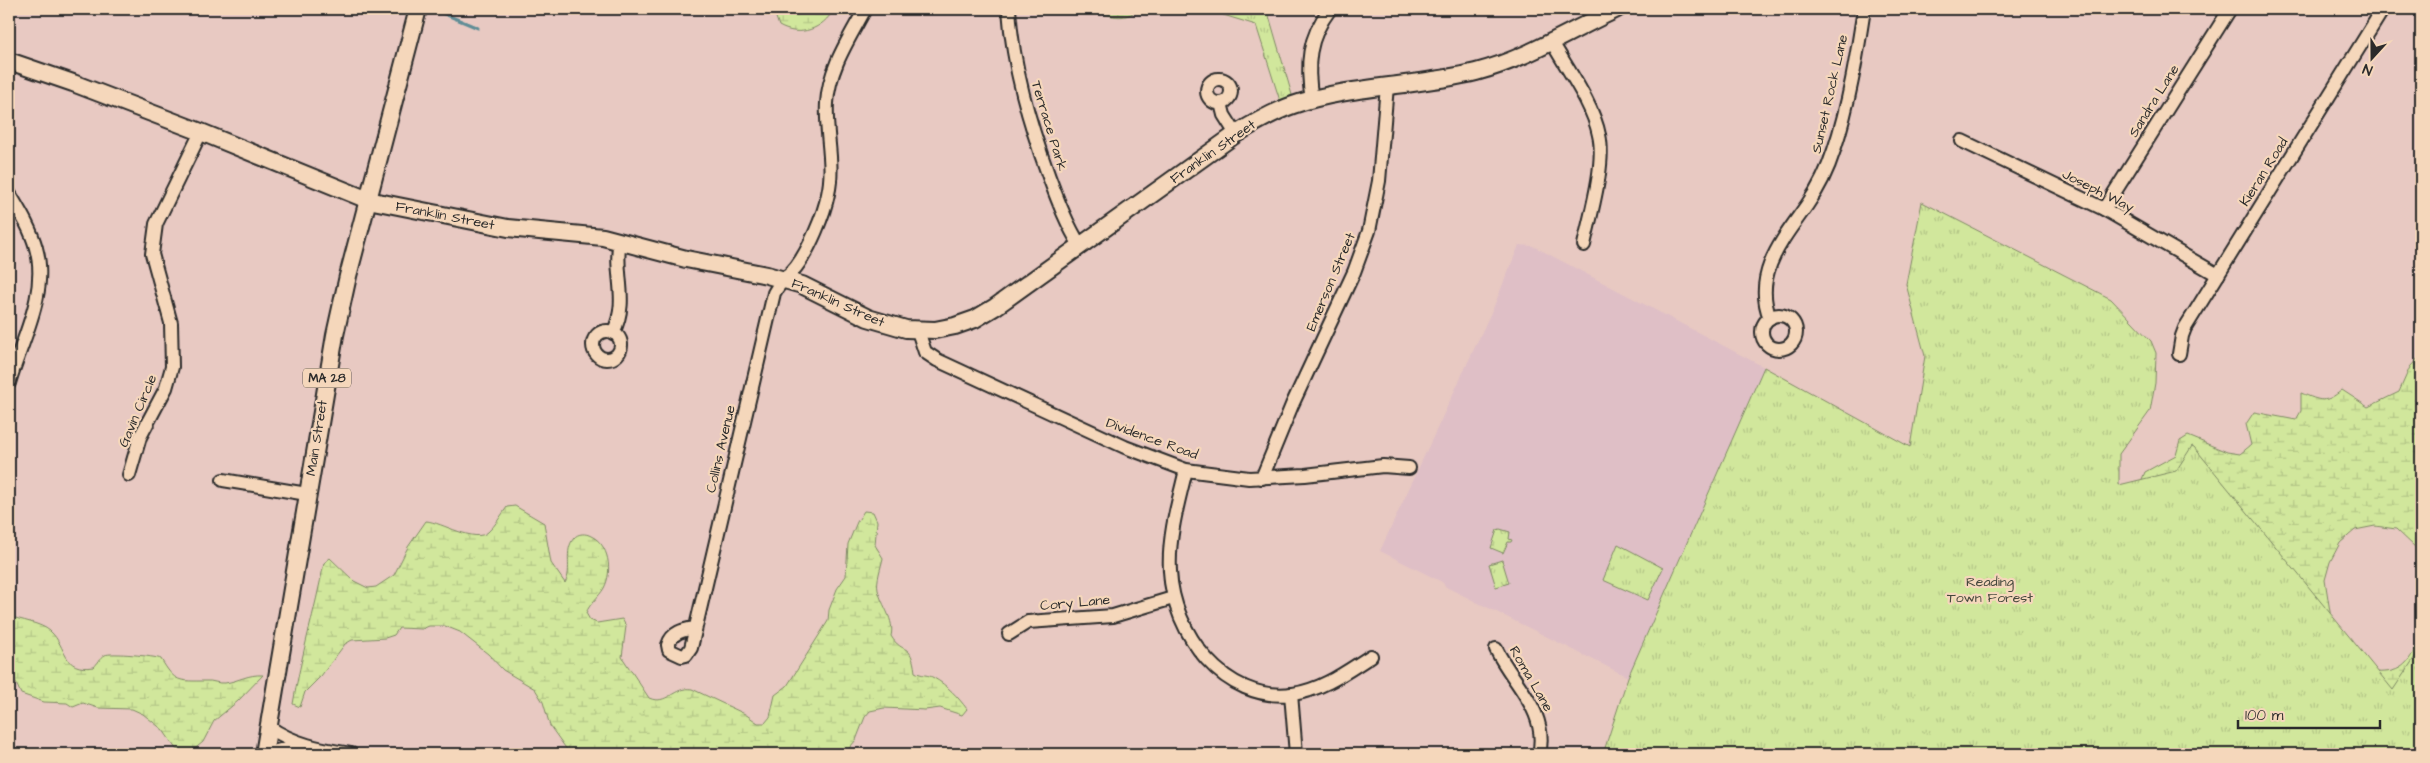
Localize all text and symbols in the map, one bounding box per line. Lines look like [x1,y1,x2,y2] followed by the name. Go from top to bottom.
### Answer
[1807,32,1853,155] street label: Sunset Rock Lane
[2348,32,2398,82] north arrow
[2360,58,2375,80] text: N
[2124,61,2184,141] street label: Sandra Lane
[1026,78,1072,174] street label: Terrace Park
[1166,115,1260,189] street label: Franklin Street
[2235,134,2293,210] street label: Kieran Road
[2059,164,2138,218] street label: Joseph Way
[394,197,496,235] street label: Franklin Street
[1301,229,1361,334] street label: Emerson Street
[788,273,888,333] street label: Franklin Street
[303,368,351,388] road number: MA 28
[114,371,162,450] street label: Gavin Circle
[301,398,333,477] street label: Main Street
[701,403,741,495] street label: Collins Avenue
[1103,413,1201,465] street label: Dividence Road
[1947,572,2033,608] park label: Reading Town Forest
[1039,590,1111,616] street label: Cory Lane
[1504,642,1558,716] street label: Roma Lane
[2238,698,2380,730] scale bar
[2245,705,2284,726] text: 100 m

